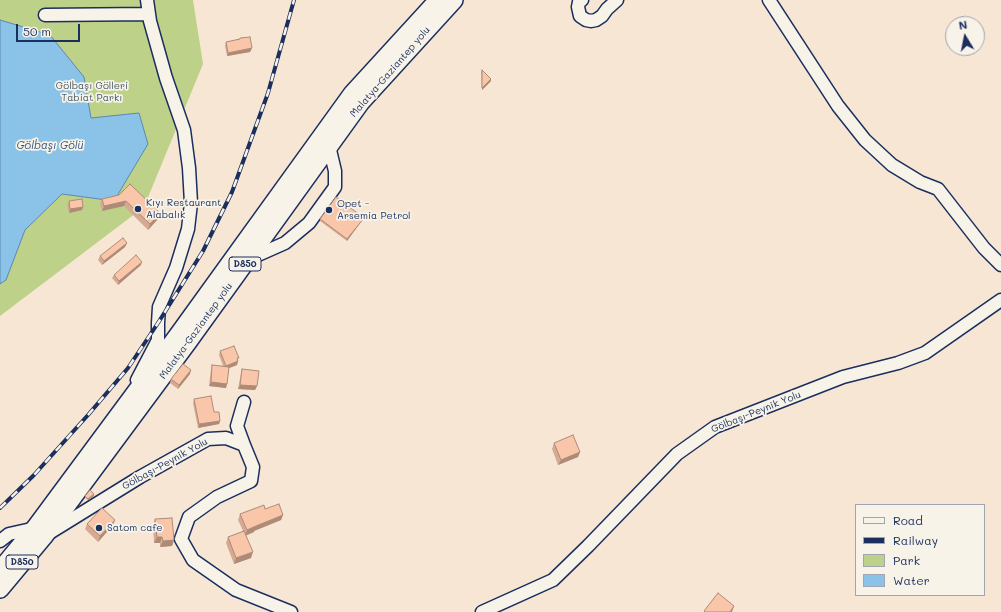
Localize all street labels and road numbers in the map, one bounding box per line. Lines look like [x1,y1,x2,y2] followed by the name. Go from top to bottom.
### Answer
[347,24,433,120] street label: Malatya-Gaziantep yolu
[229,257,261,271] road number: D850
[157,280,235,382] street label: Malatya-Gaziantep yolu
[709,389,803,435] street label: Gölbaşı-Peynik Yolu
[120,436,210,492] street label: Gölbaşı-Peynik Yolu
[6,555,38,569] road number: D850

